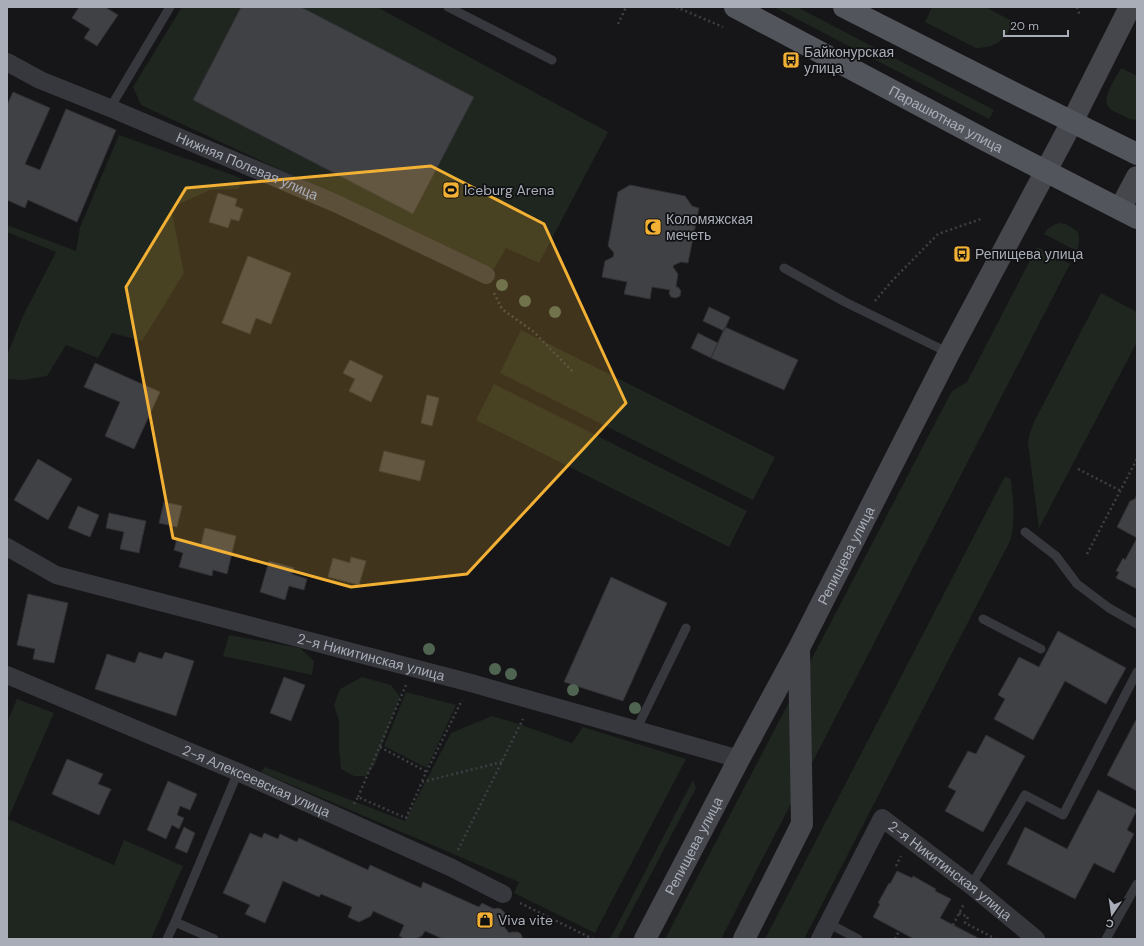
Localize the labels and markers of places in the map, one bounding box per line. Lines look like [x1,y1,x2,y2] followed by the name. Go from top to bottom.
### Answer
[804,43,894,77] place label: Байконурская улица
[781,50,801,70] bus stop icon: Байконурская улица
[441,180,461,200] sports icon: Iceburg Arena
[464,181,554,199] place label: Iceburg Arena
[666,210,753,244] place label: Коломяжская мечеть
[643,217,663,237] mosque icon: Коломяжская мечеть
[952,244,972,264] bus stop icon: Репищева улица
[975,245,1084,263] place label: Репищева улица
[475,910,495,930] shop icon: Viva vite
[498,911,553,929] place label: Viva vite

